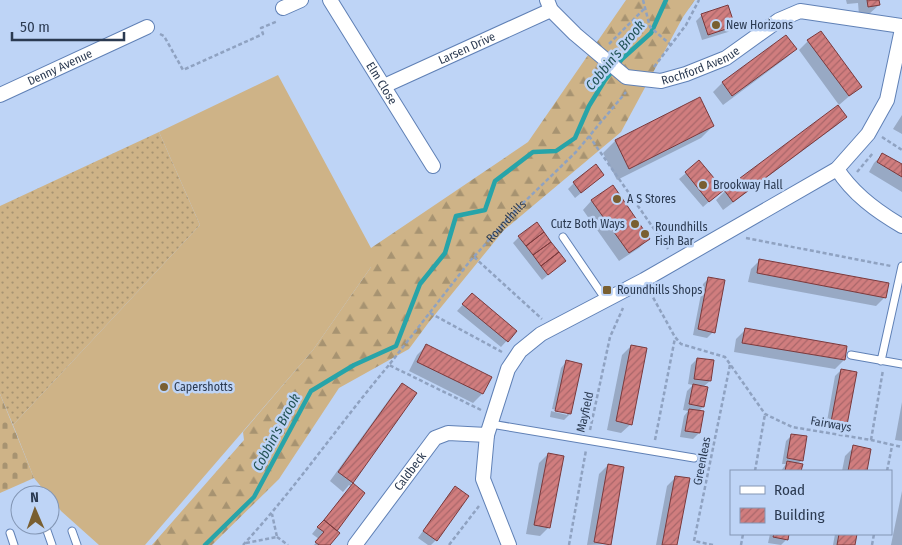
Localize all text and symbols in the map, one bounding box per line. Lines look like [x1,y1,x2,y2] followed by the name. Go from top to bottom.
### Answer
[12,10,125,42] scale bar
[582,17,649,94] water label: Cobbin's Brook
[20,18,50,36] text: 50 m
[726,18,793,32] place label: New Horizons
[710,19,722,31] marker: New Horizons
[436,29,497,67] street label: Larsen Drive
[660,44,742,88] street label: Rochford Avenue
[25,46,95,88] street label: Denny Avenue
[363,60,400,107] street label: Elm Close
[713,178,783,192] place label: Brookway Hall
[697,179,709,191] marker: Brookway Hall
[627,192,676,206] place label: A S Stores
[611,193,623,205] marker: A S Stores
[483,197,529,245] street label: Roundhills
[551,217,625,231] place label: Cutz Both Ways
[629,218,641,230] marker: Cutz Both Ways
[655,220,708,248] place label: Roundhills Fish Bar
[639,228,651,240] marker: Roundhills Fish Bar
[617,283,702,297] place label: Roundhills Shops
[601,284,613,296] marker: Roundhills Shops
[174,380,233,394] place label: Capershotts
[158,381,170,393] marker: Capershotts
[574,390,596,434] street label: Mayfield
[249,391,304,474] water label: Cobbin's Brook
[809,414,853,434] street label: Fairways
[690,436,714,486] street label: Greenleas
[391,449,429,493] street label: Caldbeck
[730,470,892,535] legend
[774,481,805,499] text: Road
[10,485,60,535] north arrow
[30,489,39,506] text: N
[774,506,825,524] text: Building

